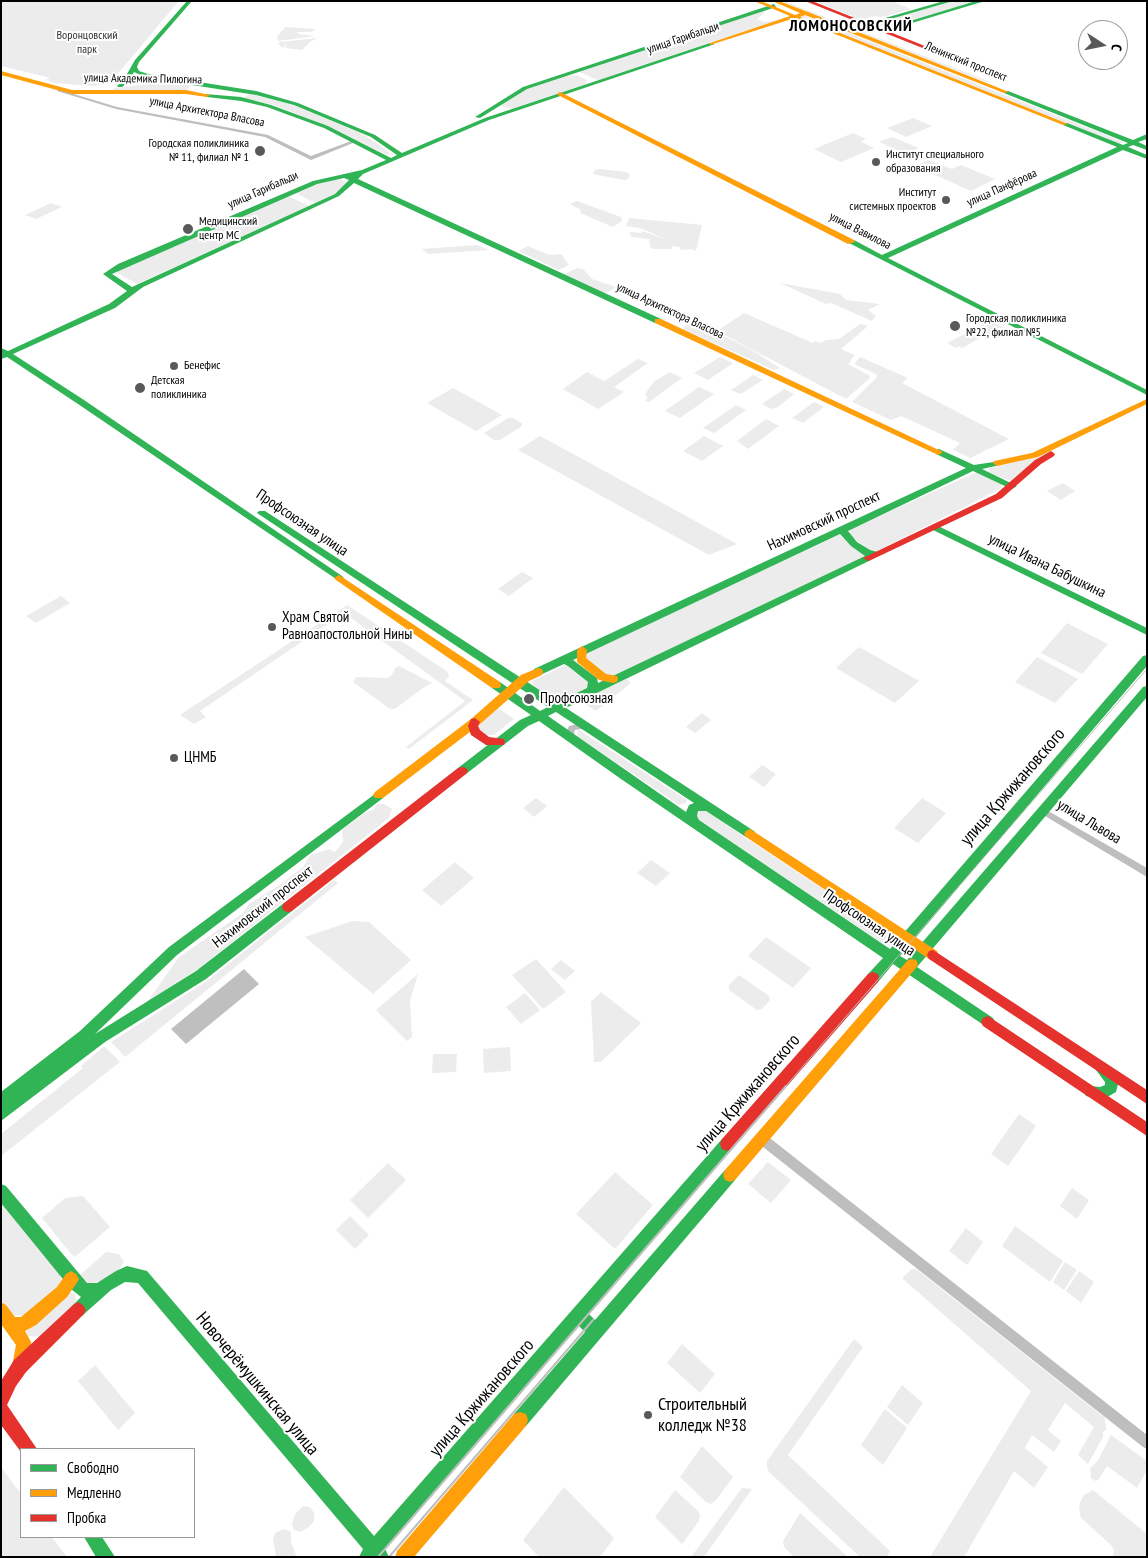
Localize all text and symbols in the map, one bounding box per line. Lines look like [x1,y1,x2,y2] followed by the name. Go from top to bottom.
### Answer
[788,16,914,36] district label: ЛОМОНОСОВСКИЙ
[645,19,721,57] street label: улица Гарибальди
[1078,20,1128,70] north arrow
[56,29,118,57] park label: Воронцовский парк
[923,39,1009,85] street label: Ленинский проспект
[1107,43,1126,53] text: С
[84,71,202,87] street label: улица Академика Пилюгина
[148,94,266,130] street label: улица Архитектора Власова
[149,137,249,165] place label: Городская поликлиника № 11, филиал № 1
[253,144,267,158] marker: Городская поликлиника № 11, филиал № 1
[886,148,984,176] place label: Институт специального образования
[870,156,882,168] marker: Институт специального образования
[965,166,1039,210] street label: улица Панфёрова
[226,168,300,212] street label: улица Гарибальди
[849,186,936,214] place label: Институт системных проектов
[940,194,952,206] marker: Институт системных проектов
[827,209,893,253] street label: улица Вавилова
[199,215,257,243] place label: Медицинский центр МС
[181,222,195,236] marker: Медицинский центр МС
[614,280,726,342] street label: улица Архитектора Власова
[966,312,1066,340] place label: Городская поликлиника №22, филиал №5
[948,319,962,333] marker: Городская поликлиника №22, филиал №5
[184,359,221,373] place label: Бенефис
[168,360,180,372] marker: Бенефис
[151,374,206,402] place label: Детская поликлиника
[133,381,147,395] marker: Детская поликлиника
[253,486,351,560] street label: Профсоюзная улица
[765,487,883,555] street label: Нахимовский проспект
[985,530,1109,602] street label: улица Ивана Бабушкина
[282,609,412,644] place label: Храм Святой Равноапостольной Нины
[266,621,278,633] marker: Храм Святой Равноапостольной Нины
[540,690,613,708] place label: Профсоюзная
[522,692,536,706] marker: Профсоюзная
[956,724,1070,850] street label: улица Кржижановского
[184,749,217,767] place label: ЦНМБ
[168,752,180,764] marker: ЦНМБ
[1054,796,1124,848] street label: улица Львова
[209,862,317,952] street label: Нахимовский проспект
[820,886,918,960] street label: Профсоюзная улица
[691,1030,805,1156] street label: улица Кржижановского
[191,1308,323,1460] street label: Новочерёмушкинская улица
[425,1335,539,1461] street label: улица Кржижановского
[658,1394,747,1436] place label: Строительный колледж №38
[642,1409,654,1421] marker: Строительный колледж №38
[20,1448,195,1538] legend
[67,1458,119,1477] text: Свободно
[67,1483,121,1502] text: Медленно
[67,1508,106,1527] text: Пробка

